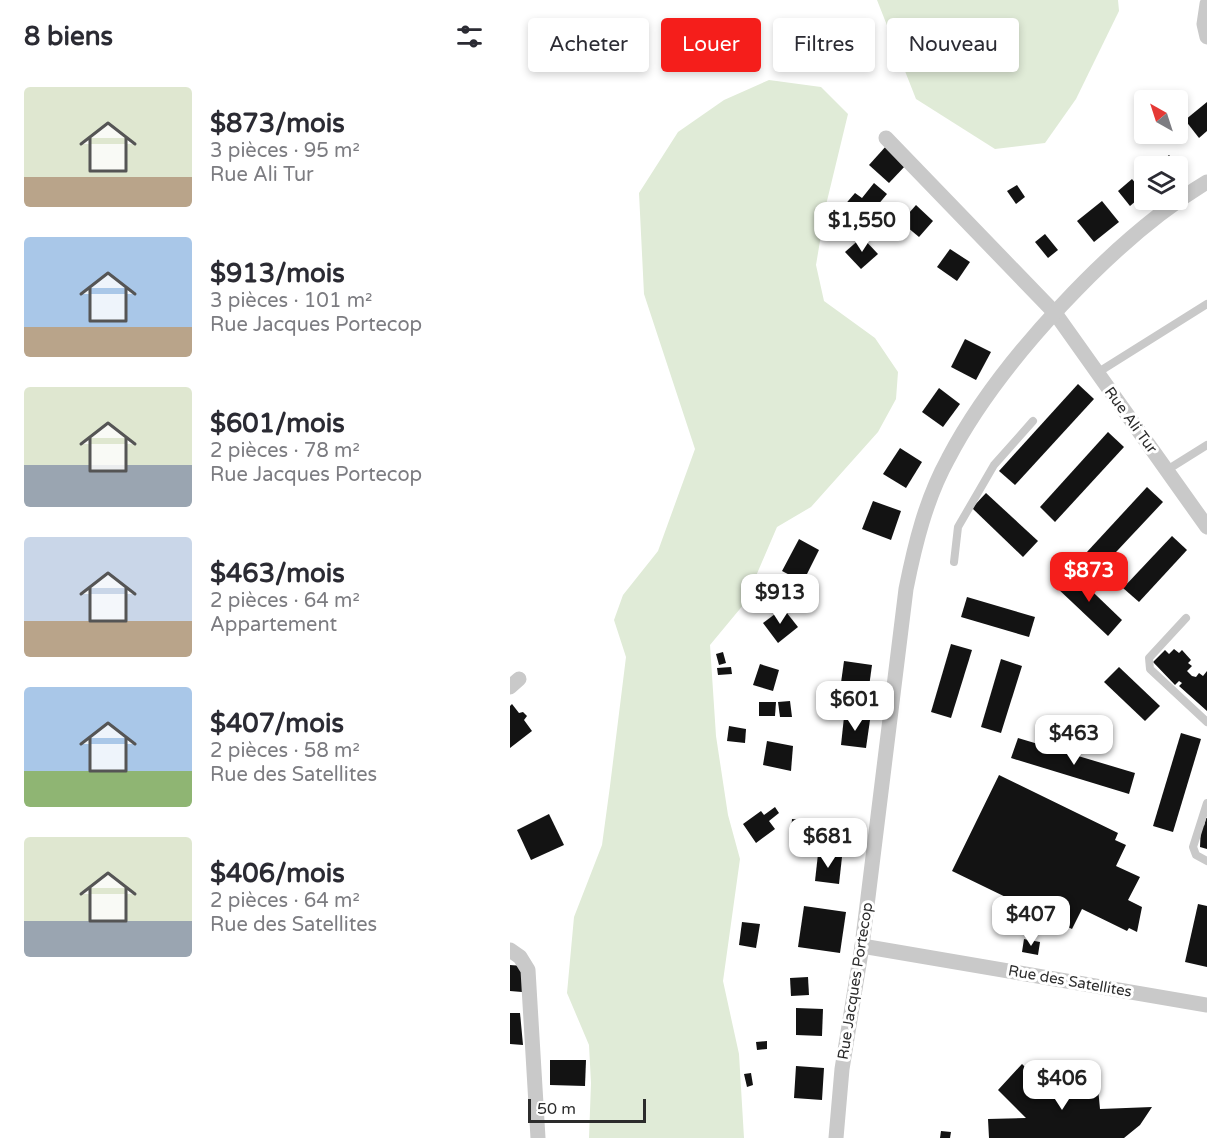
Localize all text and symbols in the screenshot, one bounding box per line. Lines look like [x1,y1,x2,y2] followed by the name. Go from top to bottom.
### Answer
[528,18,649,72] chip: Acheter
[661,18,761,72] chip: Louer
[773,18,875,72] chip: Filtres
[887,18,1019,72] chip: Nouveau
[453,20,486,53] icon: filters
[24,21,113,52] text: 8 biens
[1134,90,1188,144] north arrow
[1134,90,1188,210] map controls
[210,108,345,139] text: $873/mois
[72,111,144,183] icon: home
[210,139,360,163] text: 3 pièces · 95 m²
[1134,156,1188,210] button: layers
[210,163,314,187] text: Rue Ali Tur
[813,202,911,253] pin: $1,550
[828,209,896,233] text: $1,550
[210,258,345,289] text: $913/mois
[72,261,144,333] icon: home
[210,289,372,313] text: 3 pièces · 101 m²
[210,313,422,337] text: Rue Jacques Portecop
[1101,383,1161,457] street label: Rue Ali Tur
[210,408,345,439] text: $601/mois
[72,411,144,483] icon: home
[210,439,360,463] text: 2 pièces · 78 m²
[210,463,422,487] text: Rue Jacques Portecop
[1053,552,1125,603] pin: $873
[210,558,345,589] text: $463/mois
[1064,559,1114,583] text: $873
[72,561,144,633] icon: home
[744,574,816,625] pin: $913
[755,581,805,605] text: $913
[210,589,360,613] text: 2 pièces · 64 m²
[210,613,337,637] text: Appartement
[819,681,891,732] pin: $601
[830,688,880,712] text: $601
[210,708,344,739] text: $407/mois
[72,711,144,783] icon: home
[1038,715,1110,766] pin: $463
[1049,722,1099,746] text: $463
[210,739,360,763] text: 2 pièces · 58 m²
[210,763,377,787] text: Rue des Satellites
[792,818,864,869] pin: $681
[803,825,853,849] text: $681
[210,858,345,889] text: $406/mois
[72,861,144,933] icon: home
[210,889,360,913] text: 2 pièces · 64 m²
[995,896,1067,947] pin: $407
[834,901,876,1061] street label: Rue Jacques Portecop
[1006,903,1056,927] text: $407
[210,913,377,937] text: Rue des Satellites
[1007,961,1133,1001] street label: Rue des Satellites
[1026,1060,1098,1111] pin: $406
[1037,1067,1087,1091] text: $406
[528,1096,646,1124] scale bar
[537,1099,576,1119] text: 50 m

